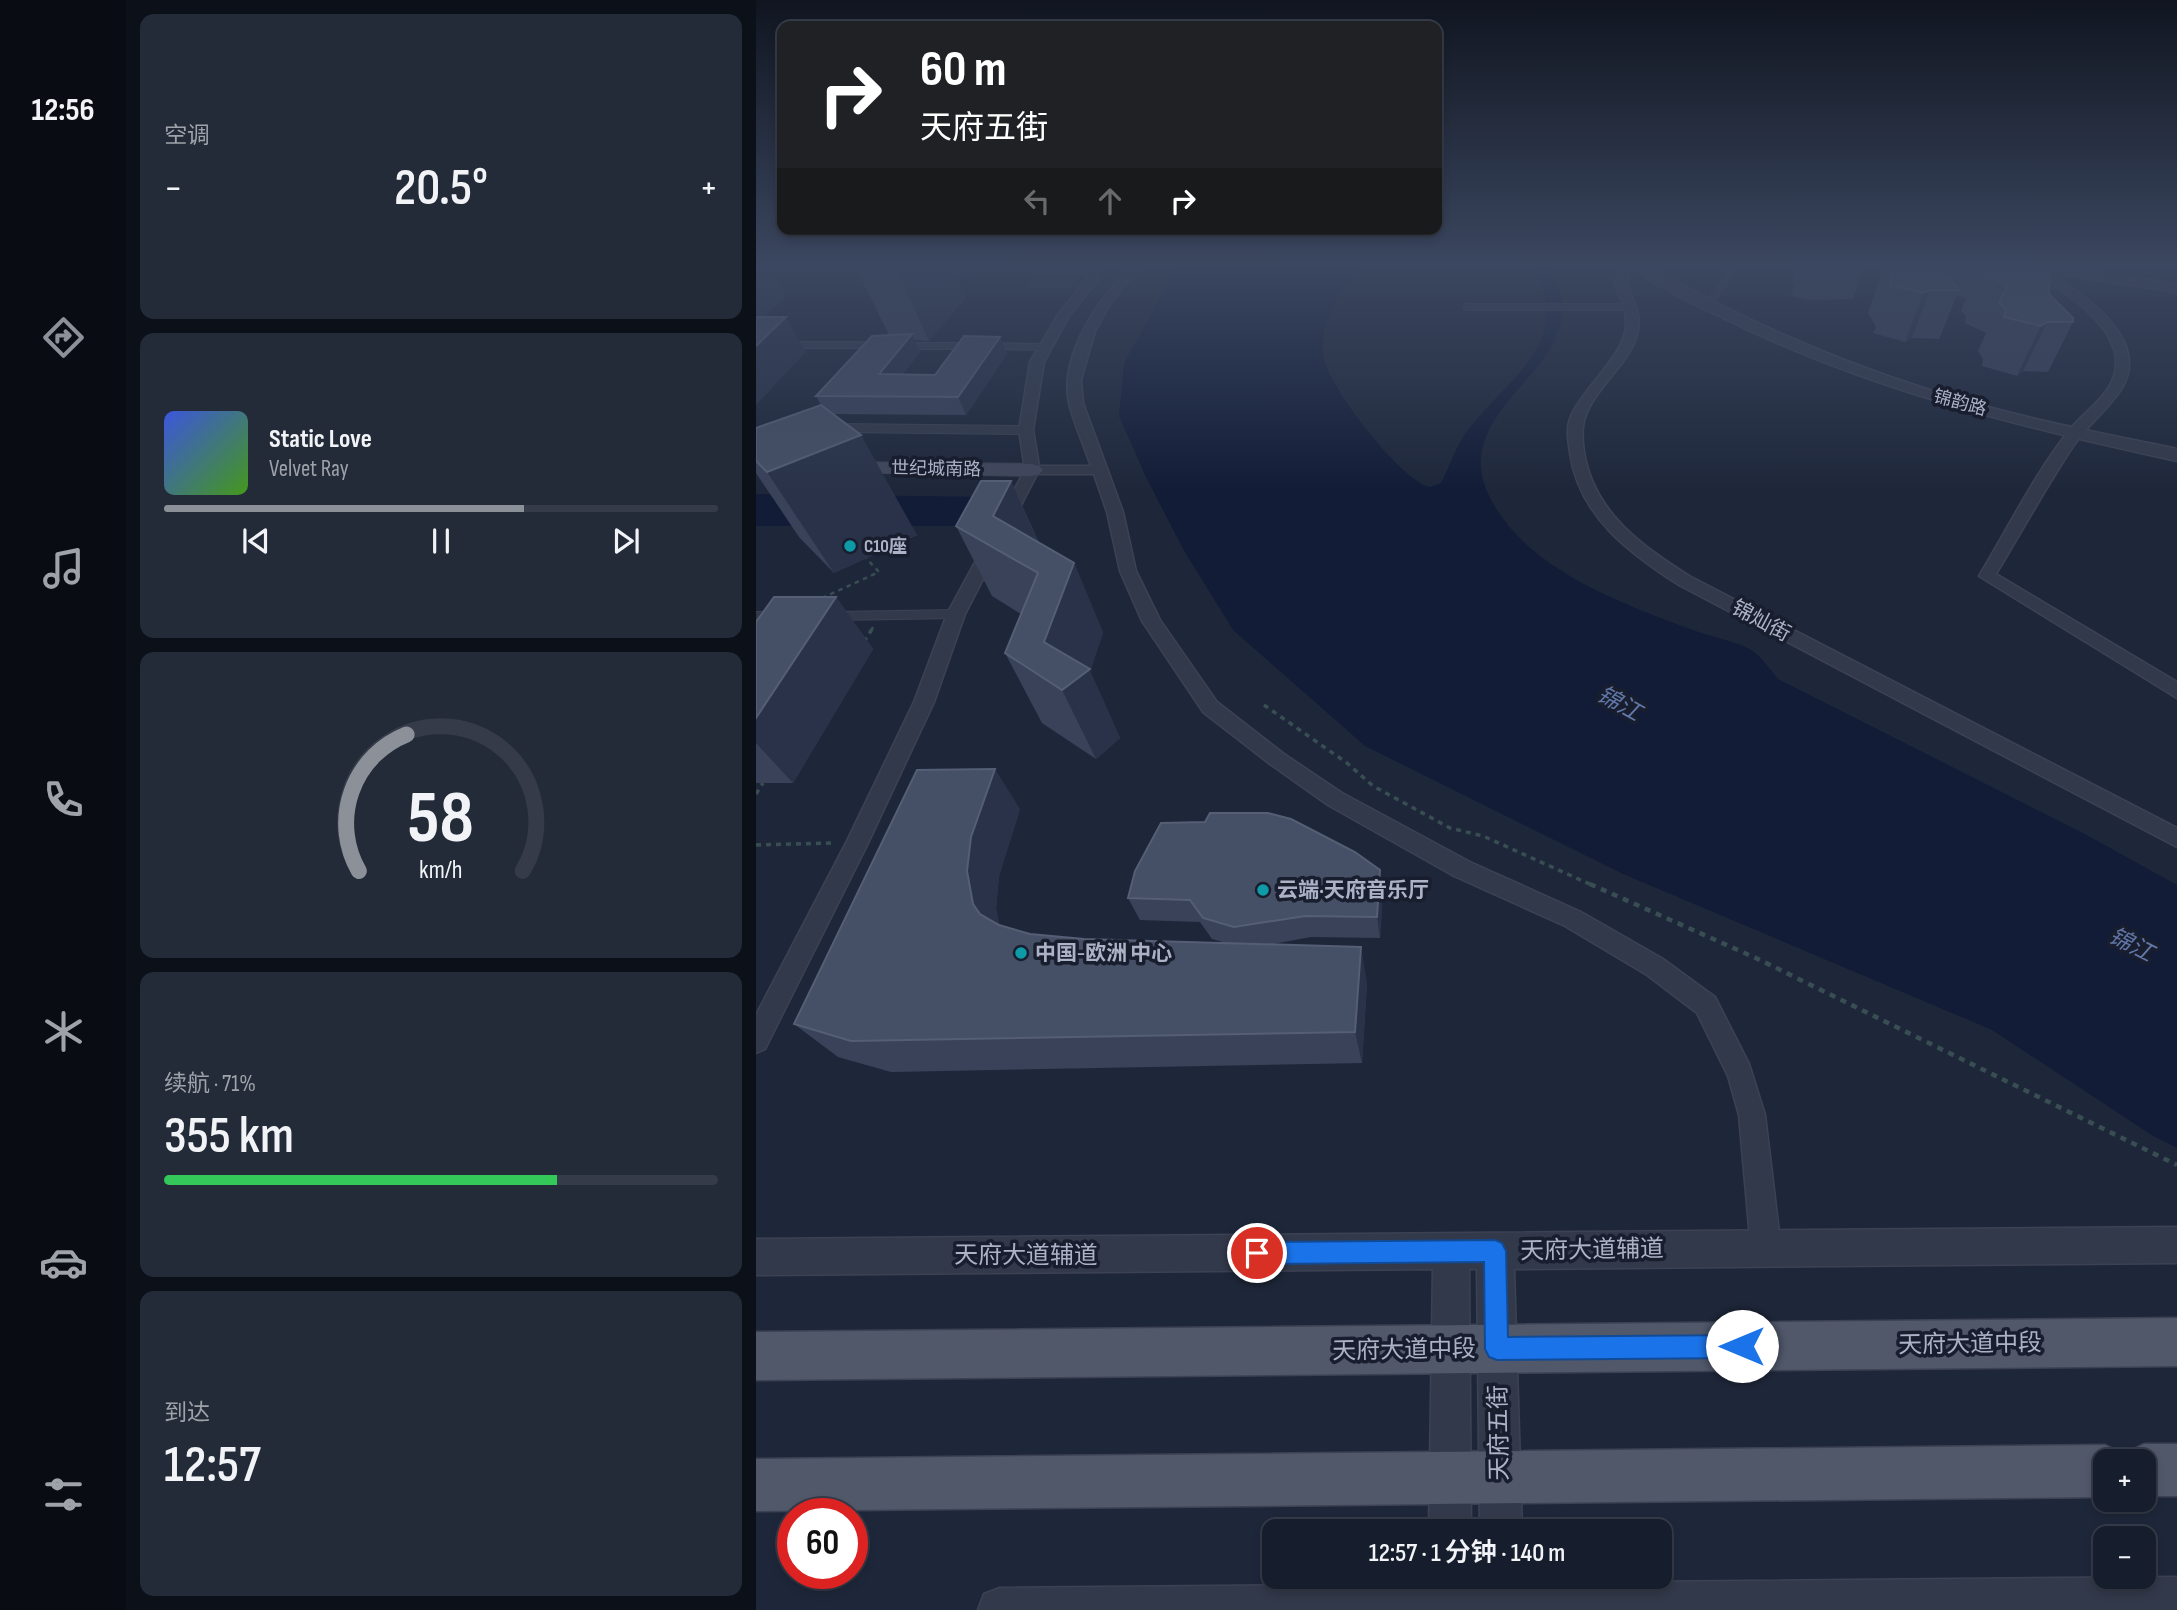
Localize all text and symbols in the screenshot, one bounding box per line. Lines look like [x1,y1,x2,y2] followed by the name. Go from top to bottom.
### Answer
[920,41,1007,100] text: 60 m
[805,49,896,140] icon: right
[31,91,95,130] text: 12:56
[920,109,1048,148] text: 天府五街
[164,122,210,150] text: 空调
[394,157,488,220] text: 20.5°
[164,166,183,211] text: −
[699,166,718,211] text: +
[1018,182,1056,220] icon: left
[1091,182,1129,220] icon: ahead
[1164,182,1202,220] icon: right
[39,313,88,362] icon: directions
[1931,386,1989,420] street label: 锦韵路
[269,424,372,455] text: Static Love
[269,455,349,483] text: Velvet Ray
[891,458,981,480] street label: 世纪城南路
[237,522,275,560] icon: previous
[422,522,460,560] icon: pause
[607,522,645,560] icon: next
[864,536,907,557] place label: C10座
[842,538,858,554] marker: C10座
[39,544,88,593] icon: music
[1727,595,1795,647] street label: 锦灿街
[1592,681,1649,729] water label: 锦江
[39,775,88,824] icon: phone
[408,775,474,863] text: 58
[419,855,463,886] text: km/h
[1277,878,1429,903] place label: 云端·天府音乐厅
[1255,882,1271,898] marker: 云端·天府音乐厅
[2104,922,2161,969] water label: 锦江
[1035,941,1172,966] place label: 中国-欧洲 中心
[1013,945,1029,961] marker: 中国-欧洲 中心
[39,1007,88,1056] icon: climate
[164,1070,256,1098] text: 续航 · 71%
[164,1105,294,1168] text: 355 km
[1227,1223,1287,1283] pin
[1238,1234,1276,1272] icon: arrive
[1520,1234,1664,1266] street label: 天府大道辅道
[39,1238,88,1287] icon: car
[954,1241,1098,1270] street label: 天府大道辅道
[1705,1309,1779,1383] position arrow
[1898,1328,2042,1360] street label: 天府大道中段
[1332,1334,1476,1366] street label: 天府大道中段
[1484,1385,1514,1481] street label: 天府五街
[164,1399,210,1427] text: 到达
[164,1434,261,1497] text: 12:57
[2093,1449,2156,1589] map controls
[2093,1449,2156,1512] button: +
[39,1470,88,1519] icon: filters
[777,1498,868,1589] speed limit sign: 60
[2093,1526,2156,1589] button: −
[1369,1538,1565,1569] text: 12:57 · 1 分钟 · 140 m

